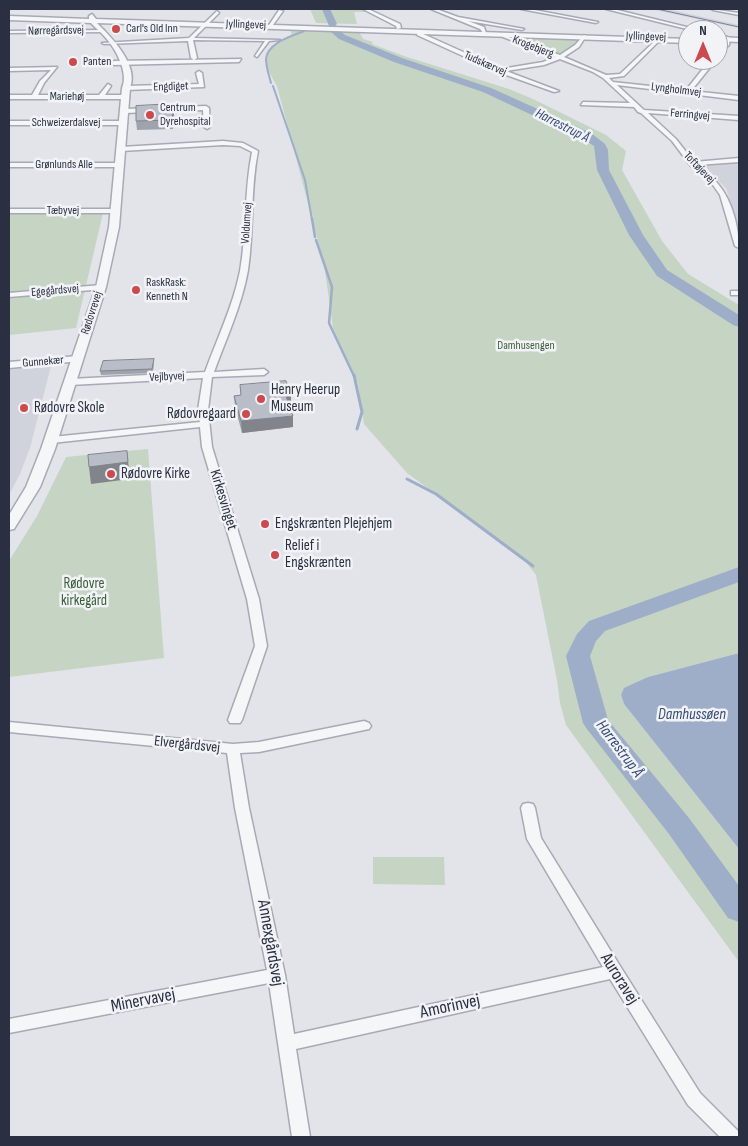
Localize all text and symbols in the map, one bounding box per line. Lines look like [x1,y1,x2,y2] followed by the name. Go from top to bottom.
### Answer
[226,17,266,33] street label: Jyllingevej
[678,20,728,70] north arrow
[126,22,178,36] place label: Carl's Old Inn
[699,22,707,39] text: N
[28,23,84,39] street label: Nørregårdsvej
[110,23,122,35] marker: Carl's Old Inn
[626,29,666,45] street label: Jyllingevej
[510,33,556,61] street label: Krogebjerg
[461,48,509,80] street label: Tudskærvej
[83,55,111,69] place label: Panten
[67,56,79,68] marker: Panten
[153,79,189,95] street label: Engdiget
[650,80,702,100] street label: Lyngholmvej
[50,90,84,104] street label: Mariehøj
[160,101,211,129] place label: Centrum Dyrehospital
[532,105,592,147] water label: Harrestrup Å
[670,106,710,124] street label: Ferringvej
[144,109,156,121] marker: Centrum Dyrehospital
[32,116,100,130] street label: Schweizerdalsvej
[680,149,718,187] street label: Toftøjevej
[35,158,93,172] street label: Grønlunds Alle
[238,202,256,244] street label: Voldumvej
[47,204,79,218] street label: Tæbyvej
[146,276,188,304] place label: RaskRask: Kenneth N
[31,282,79,300] street label: Egegårdsvej
[130,284,142,296] marker: RaskRask: Kenneth N
[78,290,106,336] street label: Rødovrevej
[497,339,555,353] park label: Damhusengen
[22,353,64,371] street label: Gunnekær
[149,369,185,385] street label: Vejlbyvej
[271,381,340,416] place label: Henry Heerup Museum
[255,393,267,405] marker: Henry Heerup Museum
[34,399,105,417] place label: Rødovre Skole
[18,402,30,414] marker: Rødovre Skole
[167,405,236,423] place label: Rødovregaard
[240,408,252,420] marker: Rødovregaard
[121,465,190,483] place label: Rødovre Kirke
[105,468,117,480] marker: Rødovre Kirke
[205,468,241,532] street label: Kirkesvinget
[275,515,392,533] place label: Engskrænten Plejehjem
[259,518,271,530] marker: Engskrænten Plejehjem
[285,537,351,572] place label: Relief i Engskrænten
[269,549,281,561] marker: Relief i Engskrænten
[61,575,107,610] park label: Rødovre kirkegård
[658,705,726,725] water label: Damhussøen
[591,717,647,781] water label: Harrestrup Å
[153,733,221,757] street label: Elvergårdsvej
[252,898,288,988] street label: Annexgårdsvej
[595,949,643,1009] street label: Auroravej
[109,984,177,1018] street label: Minervavej
[418,990,482,1024] street label: Amorinvej

